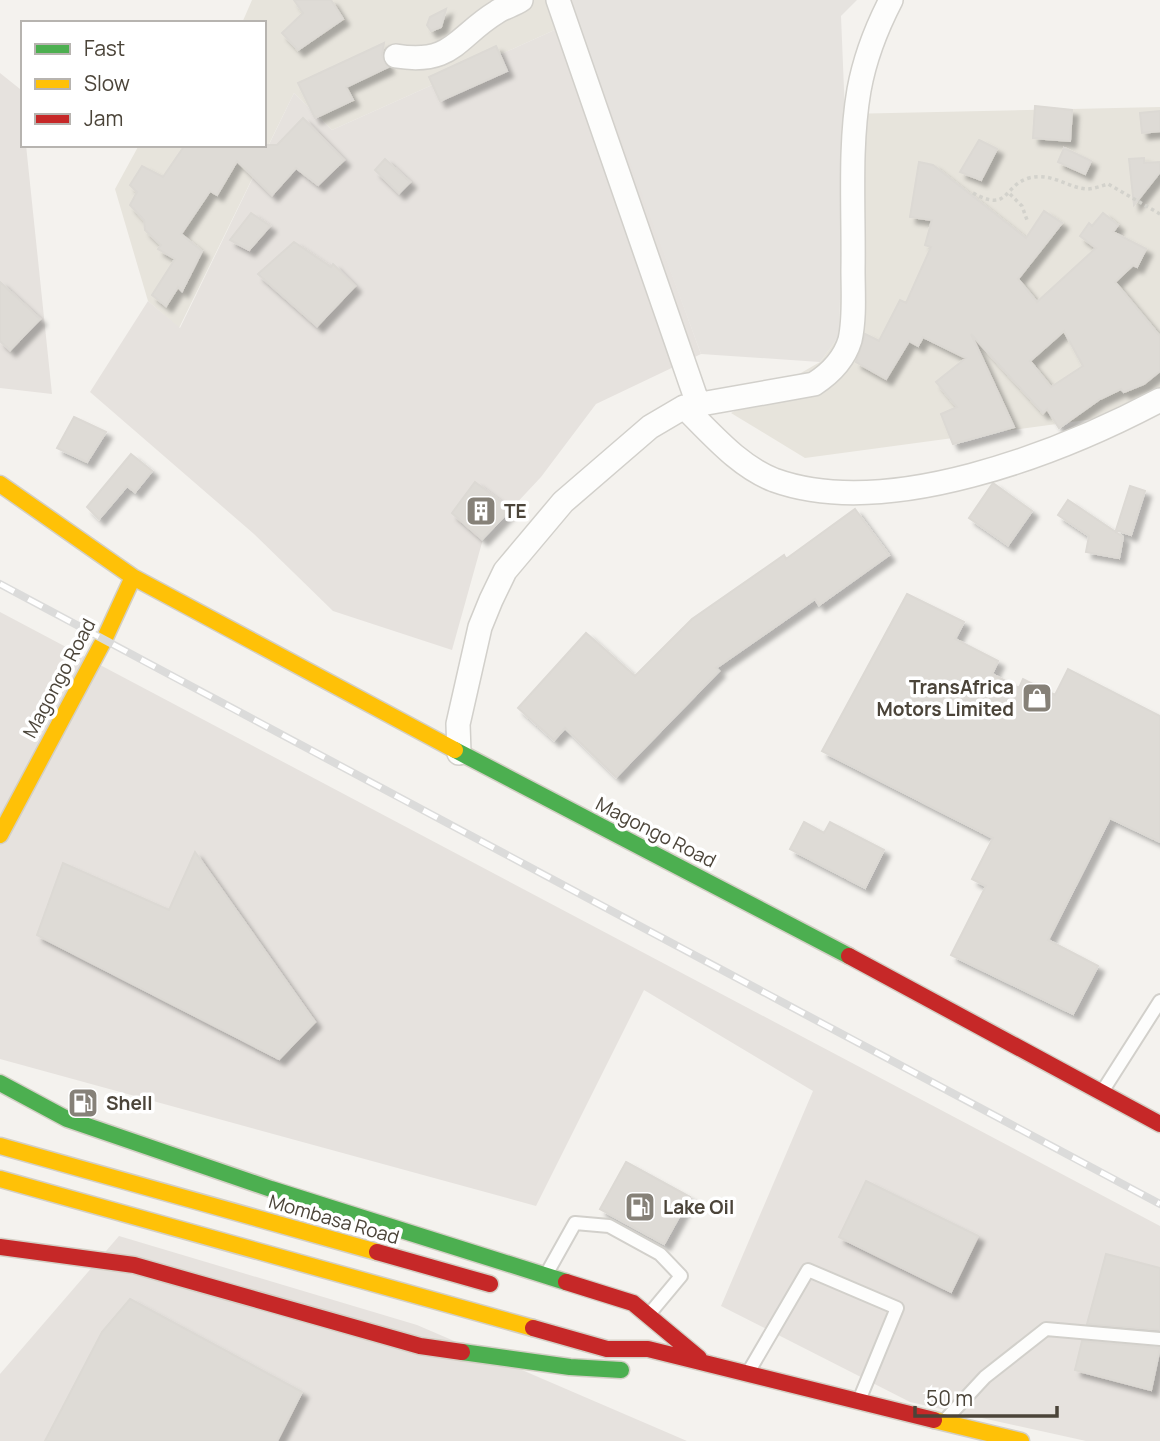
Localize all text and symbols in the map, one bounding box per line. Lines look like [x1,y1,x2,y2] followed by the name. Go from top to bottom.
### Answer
[21,21,266,147] legend
[84,34,125,62] text: Fast
[84,69,130,97] text: Slow
[84,104,123,132] text: Jam
[464,494,498,528] building icon: TE
[504,498,527,524] place label: TE
[17,614,101,742] street label: Magongo Road
[877,674,1014,722] place label: TransAfrica Motors Limited
[1020,681,1054,715] shop icon: TransAfrica Motors Limited
[591,791,721,873] street label: Magongo Road
[66,1086,100,1120] fuel station icon: Shell
[106,1090,152,1116] place label: Shell
[266,1188,402,1250] street label: Mombasa Road
[623,1190,657,1224] fuel station icon: Lake Oil
[663,1194,734,1220] place label: Lake Oil
[915,1374,1057,1418] scale bar
[926,1384,973,1412] text: 50 m

